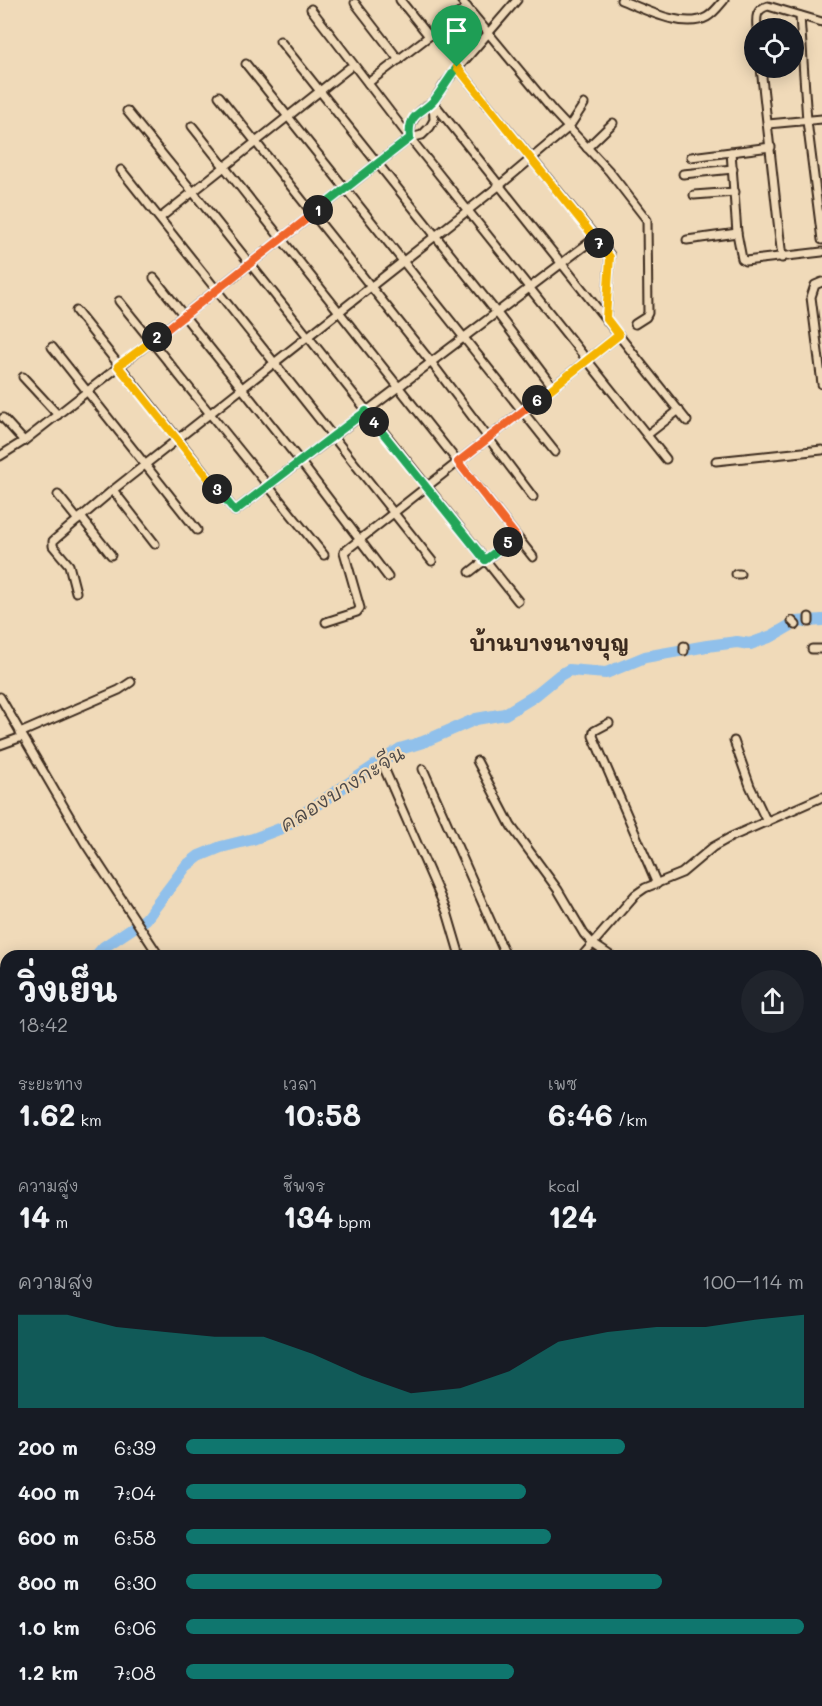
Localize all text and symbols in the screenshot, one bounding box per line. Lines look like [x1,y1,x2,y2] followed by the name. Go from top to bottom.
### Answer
[431,5,482,67] pin
[440,14,473,47] icon: arrive
[744,18,804,78] map controls
[744,18,804,78] button: locate
[303,195,333,225] pin: 1
[314,199,322,220] text: 1
[584,228,614,258] pin: 7
[595,232,603,253] text: 7
[142,322,172,352] pin: 2
[153,326,161,347] text: 2
[522,385,552,415] pin: 6
[532,389,542,410] text: 6
[359,407,389,437] pin: 4
[369,411,379,432] text: 4
[202,474,232,504] pin: 3
[212,478,222,499] text: 3
[493,527,523,557] pin: 5
[503,531,513,552] text: 5
[469,628,629,661] district label: บ้านบางนางบุญ
[274,739,410,837] water label: คลองบางกะจีน
[18,967,117,1010] text: วิ่งเย็น
[741,970,804,1033] button: share
[18,1011,68,1037] text: 18:42
[18,1073,83,1094] text: ระยะทาง
[283,1073,317,1094] text: เวลา
[548,1073,577,1094] text: เพซ
[18,1094,75,1134] text: 1.62
[283,1094,361,1134] text: 10:58
[548,1094,613,1134] text: 6:46
[75,1109,102,1130] text: km
[613,1109,648,1130] text: /km
[18,1175,78,1196] text: ความสูง
[283,1175,325,1196] text: ชีพจร
[548,1175,580,1196] text: kcal
[18,1196,50,1236] text: 14
[283,1196,333,1236] text: 134
[548,1196,597,1236] text: 124
[50,1211,68,1232] text: m
[333,1211,371,1232] text: bpm
[18,1268,93,1294] text: ความสูง
[702,1268,804,1294] text: 100–114 m
[18,1434,78,1460] text: 200 m
[114,1434,156,1460] text: 6:39
[18,1479,79,1505] text: 400 m
[114,1479,155,1505] text: 7:04
[18,1524,79,1550] text: 600 m
[114,1524,156,1550] text: 6:58
[18,1569,79,1595] text: 800 m
[114,1569,156,1595] text: 6:30
[18,1614,80,1640] text: 1.0 km
[114,1614,157,1640] text: 6:06
[18,1659,78,1685] text: 1.2 km
[114,1659,156,1685] text: 7:08

